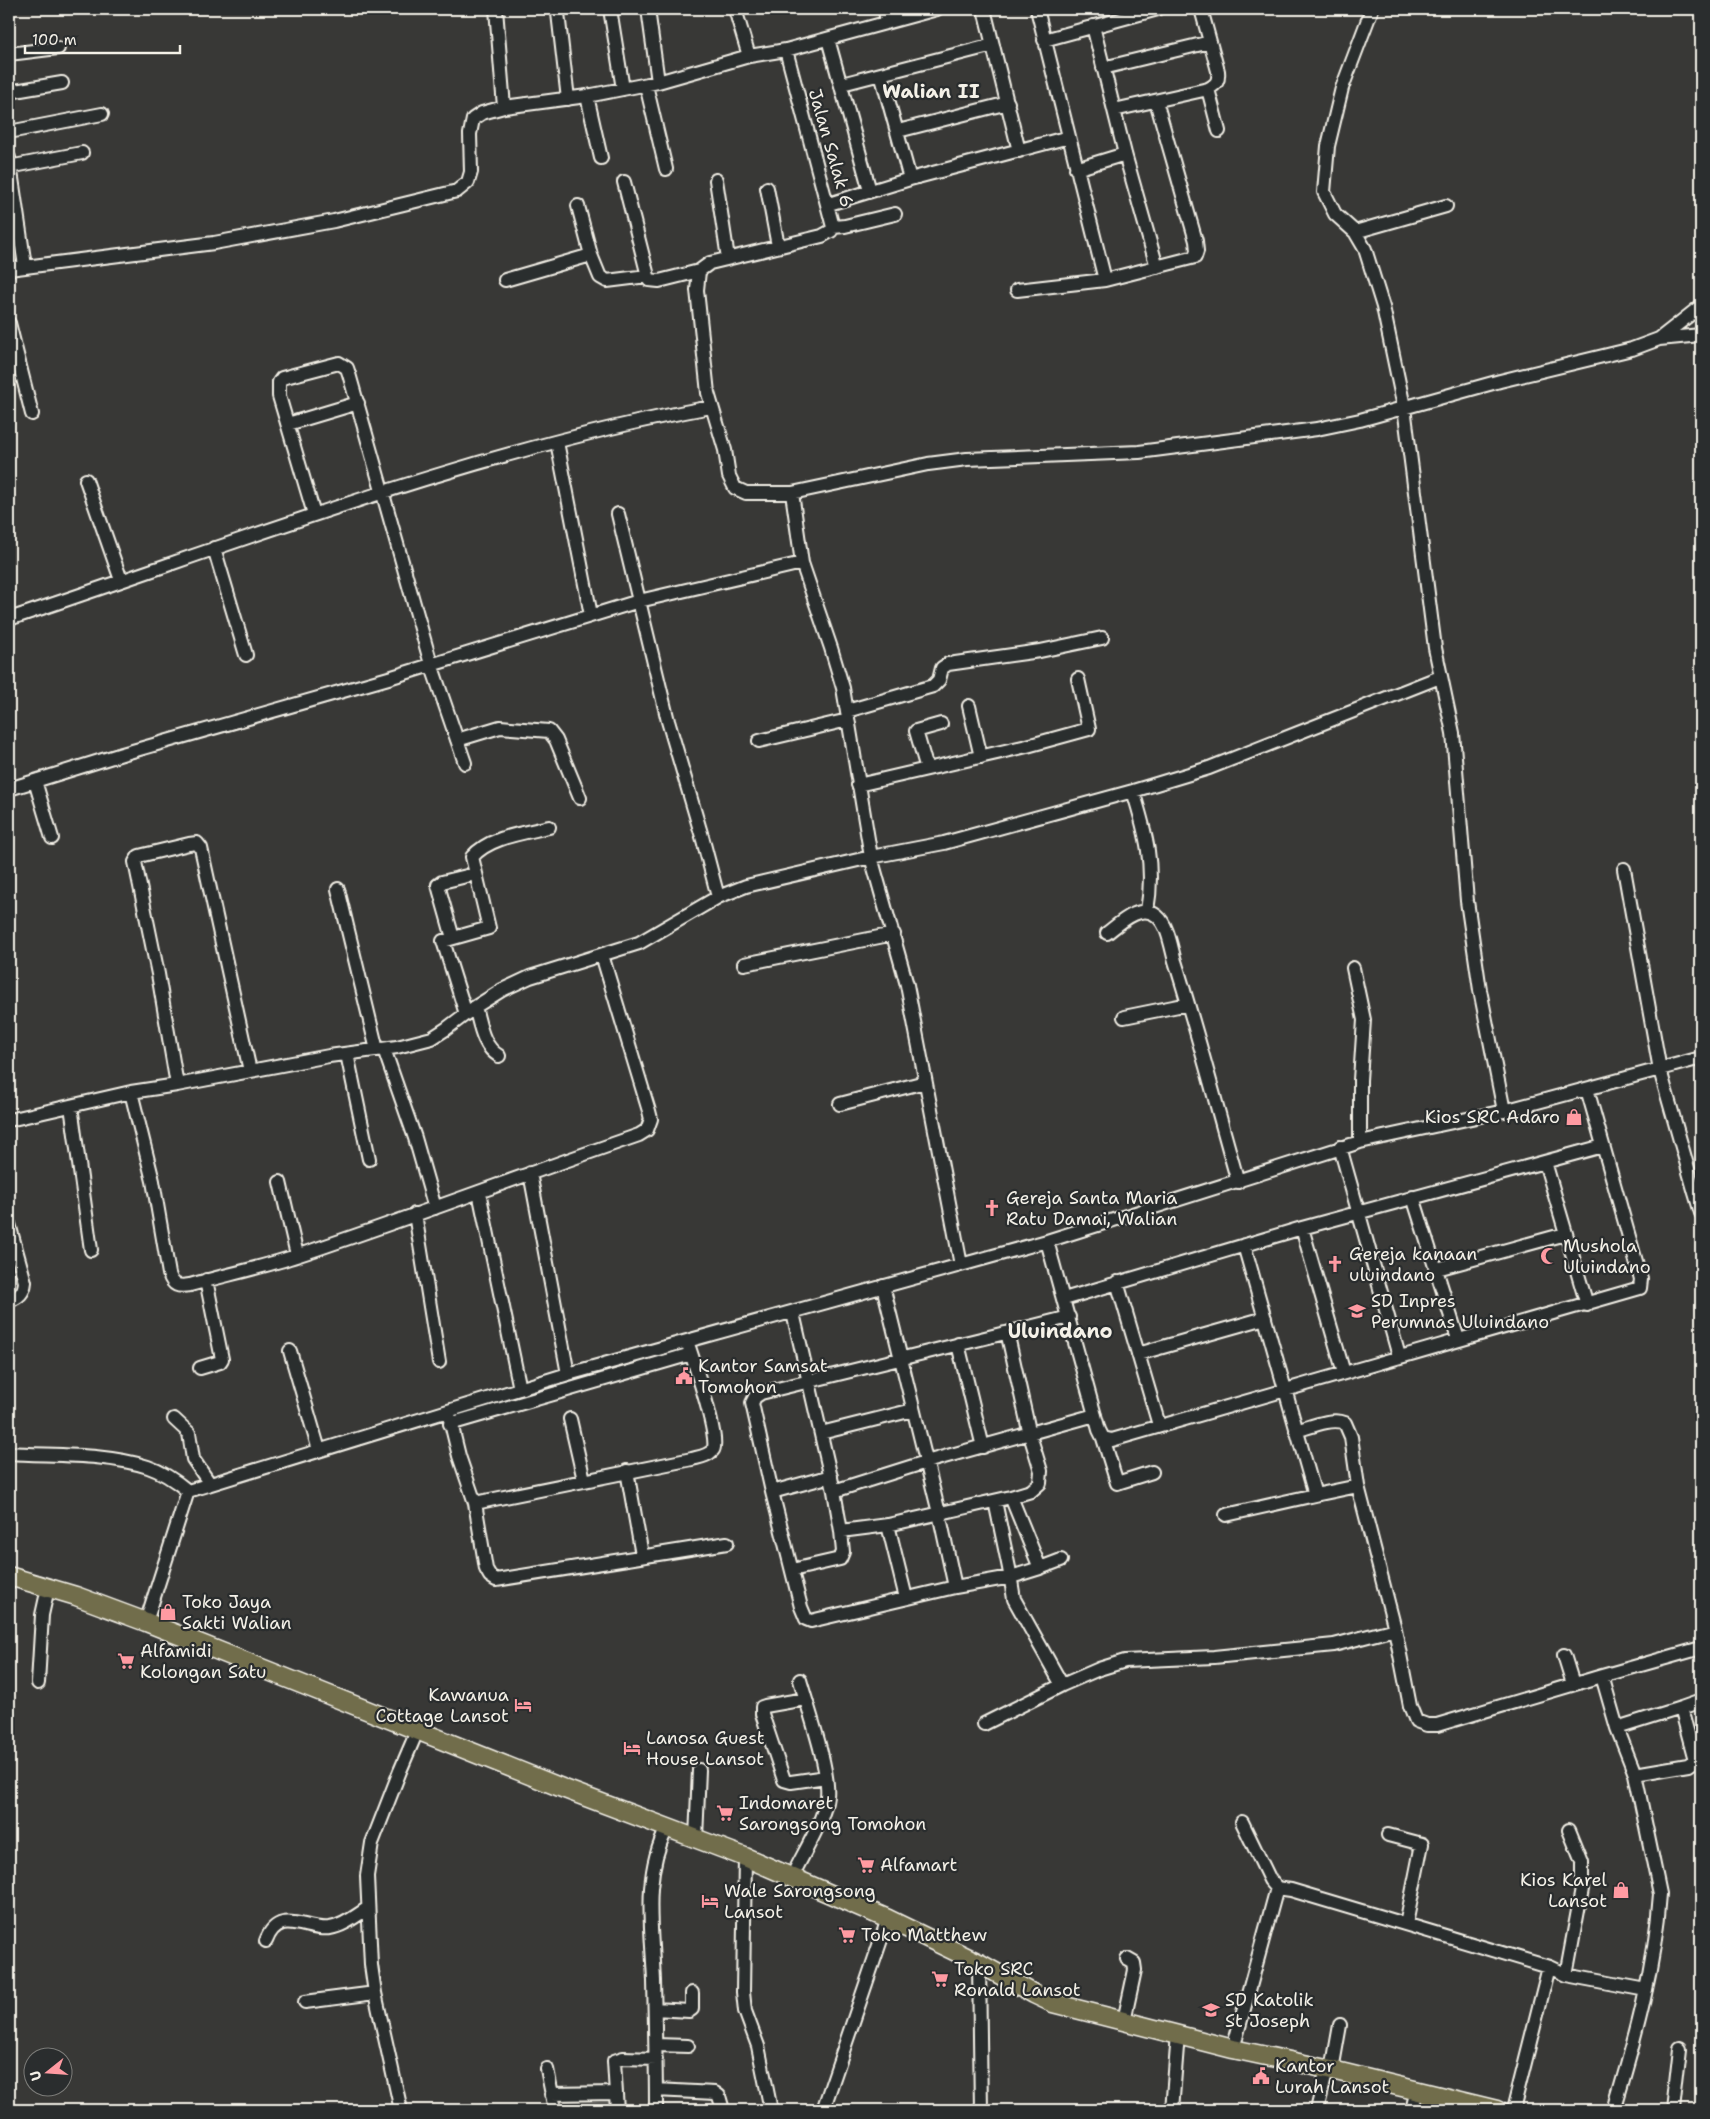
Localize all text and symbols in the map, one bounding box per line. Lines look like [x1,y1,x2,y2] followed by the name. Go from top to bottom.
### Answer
[25,22,180,54] scale bar
[32,30,77,50] text: 100 m
[882,79,980,104] district label: Walian II
[803,86,859,210] street label: Jalan Salak 6
[1425,1105,1560,1129] place label: Kios SRC Adaro
[1564,1107,1584,1127] shop icon: Kios SRC Adaro
[1006,1186,1178,1231] place label: Gereja Santa Maria Ratu Damai, Walian
[982,1198,1002,1218] church icon: Gereja Santa Maria Ratu Damai, Walian
[1563,1234,1651,1279] place label: Mushola Uluindano
[1349,1242,1477,1287] place label: Gereja kanaan uluindano
[1539,1246,1559,1266] mosque icon: Mushola Uluindano
[1325,1254,1345,1274] church icon: Gereja kanaan uluindano
[1371,1289,1549,1334] place label: SD Inpres Perumnas Uluindano
[1347,1301,1367,1321] school or university icon: SD Inpres Perumnas Uluindano
[1007,1318,1113,1344] district label: Uluindano
[698,1354,828,1399] place label: Kantor Samsat Tomohon
[674,1366,694,1386] public building icon: Kantor Samsat Tomohon
[182,1590,292,1635] place label: Toko Jaya Sakti Walian
[158,1602,178,1622] shop icon: Toko Jaya Sakti Walian
[140,1639,267,1684] place label: Alfamidi Kolongan Satu
[116,1651,136,1671] supermarket icon: Alfamidi Kolongan Satu
[375,1683,509,1728] place label: Kawanua Cottage Lansot
[513,1695,533,1715] hotel icon: Kawanua Cottage Lansot
[646,1726,765,1771] place label: Lanosa Guest House Lansot
[622,1738,642,1758] hotel icon: Lanosa Guest House Lansot
[739,1791,926,1836] place label: Indomaret Sarongsong Tomohon
[715,1803,735,1823] supermarket icon: Indomaret Sarongsong Tomohon
[880,1853,958,1877] place label: Alfamart
[856,1855,876,1875] supermarket icon: Alfamart
[1520,1868,1608,1913] place label: Kios Karel Lansot
[724,1879,876,1924] place label: Wale Sarongsong Lansot
[1611,1880,1631,1900] shop icon: Kios Karel Lansot
[700,1891,720,1911] hotel icon: Wale Sarongsong Lansot
[861,1923,987,1947] place label: Toko Matthew
[837,1925,857,1945] supermarket icon: Toko Matthew
[954,1957,1081,2002] place label: Toko SRC Ronald Lansot
[930,1969,950,1989] supermarket icon: Toko SRC Ronald Lansot
[1225,1988,1314,2033] place label: SD Katolik St Joseph
[1201,2000,1221,2020] school or university icon: SD Katolik St Joseph
[22,2046,72,2096] north arrow
[1275,2054,1390,2099] place label: Kantor Lurah Lansot
[1251,2066,1271,2086] public building icon: Kantor Lurah Lansot
[26,2069,46,2083] text: U

